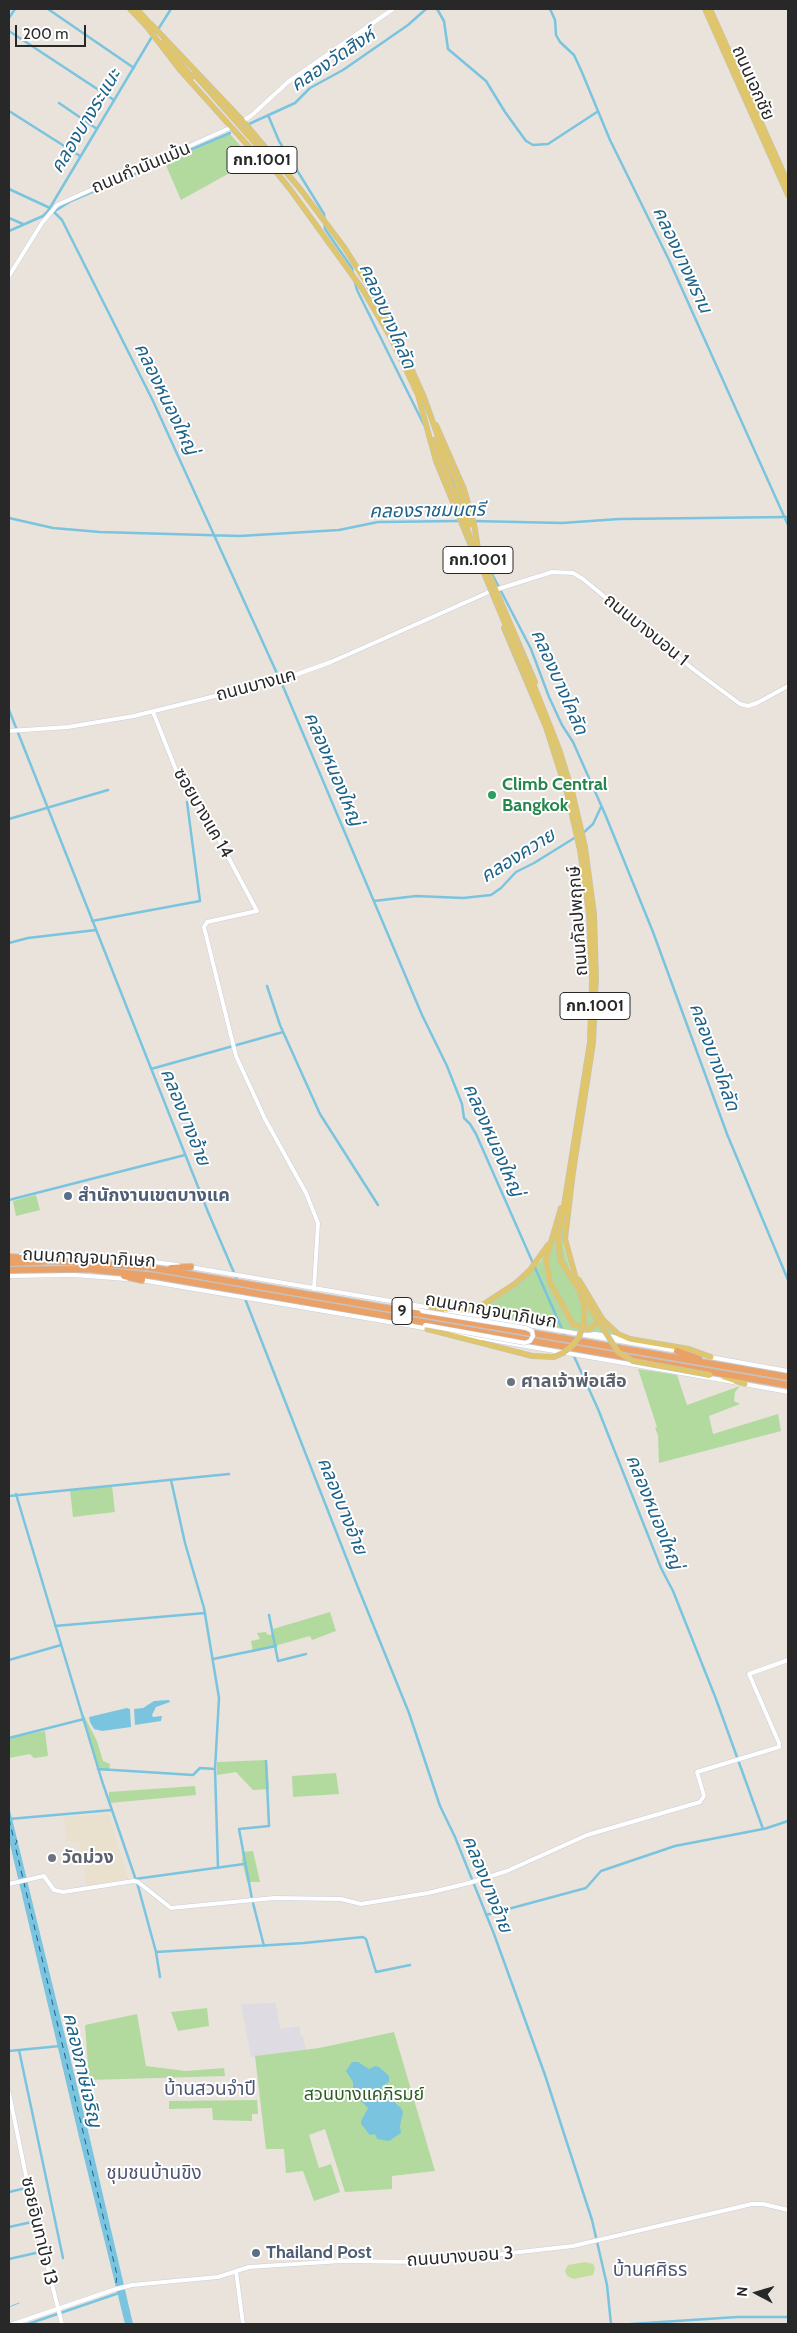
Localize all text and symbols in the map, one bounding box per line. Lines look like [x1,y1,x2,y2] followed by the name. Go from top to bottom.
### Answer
[18,15,89,47] scale bar
[286,23,380,97] water label: คลองวัดสิงห์
[23,25,68,43] text: 200 m
[727,42,779,124] street label: ถนนเอกชัย
[46,65,126,177] water label: คลองบางระแนะ
[88,137,194,199] street label: ถนนกำนันแม้น
[227,146,297,174] road number: กท.1001
[647,203,717,317] water label: คลองบางพราน
[354,260,420,372] water label: คลองบางโคลัด
[129,339,203,459] water label: คลองหนองใหญ่
[369,499,485,523] water label: คลองราชมนตรี
[443,546,513,574] road number: กท.1001
[599,589,693,671] street label: ถนนบางบอน 1
[526,626,592,738] water label: คลองบางโคลัด
[214,664,298,706] street label: ถนนบางแค
[299,709,367,829] water label: คลองหนองใหญ่
[169,764,237,862] street label: ซอยบางแค 14
[502,774,608,816] place label: Climb Central Bangkok
[486,789,498,801] marker: Climb Central Bangkok
[476,824,560,888] water label: คลองควาย
[563,865,593,977] street label: ถนนกัลปพฤกษ์
[560,992,630,1019] road number: กท.1001
[684,1000,744,1114] water label: คลองบางโคลัด
[155,1065,215,1169] water label: คลองบางอ้าย
[458,1080,528,1200] water label: คลองหนองใหญ่
[78,1185,230,1207] place label: สำนักงานเขตบางแค
[62,1190,74,1202] marker: สำนักงานเขตบางแค
[22,1244,156,1272] street label: ถนนกาญจนาภิเษก
[423,1289,559,1333] street label: ถนนกาญจนาภิเษก
[392,1298,412,1324] road number: 9
[521,1371,627,1393] place label: ศาลเจ้าพ่อเสือ
[505,1376,517,1388] marker: ศาลเจ้าพ่อเสือ
[621,1451,687,1573] water label: คลองหนองใหญ่
[312,1454,372,1558] water label: คลองบางอ้าย
[457,1832,517,1936] water label: คลองบางอ้าย
[62,1847,114,1869] place label: วัดม่วง
[46,1852,58,1864] marker: วัดม่วง
[58,2011,106,2129] water label: คลองภาษีเจริญ
[164,2078,256,2100] district label: บ้านสวนจำปี
[304,2084,424,2106] park label: สวนบางแคภิรมย์
[106,2162,202,2184] district label: ชุมชนบ้านขิง
[16,2175,62,2287] street label: ซอยอินทาปัจ 13
[266,2242,372,2264] place label: Thailand Post
[406,2243,514,2271] street label: ถนนบางบอน 3
[250,2247,262,2259] marker: Thailand Post
[613,2259,687,2281] district label: บ้านศศิธร
[732,2268,782,2318] north arrow
[733,2286,752,2297] text: N

